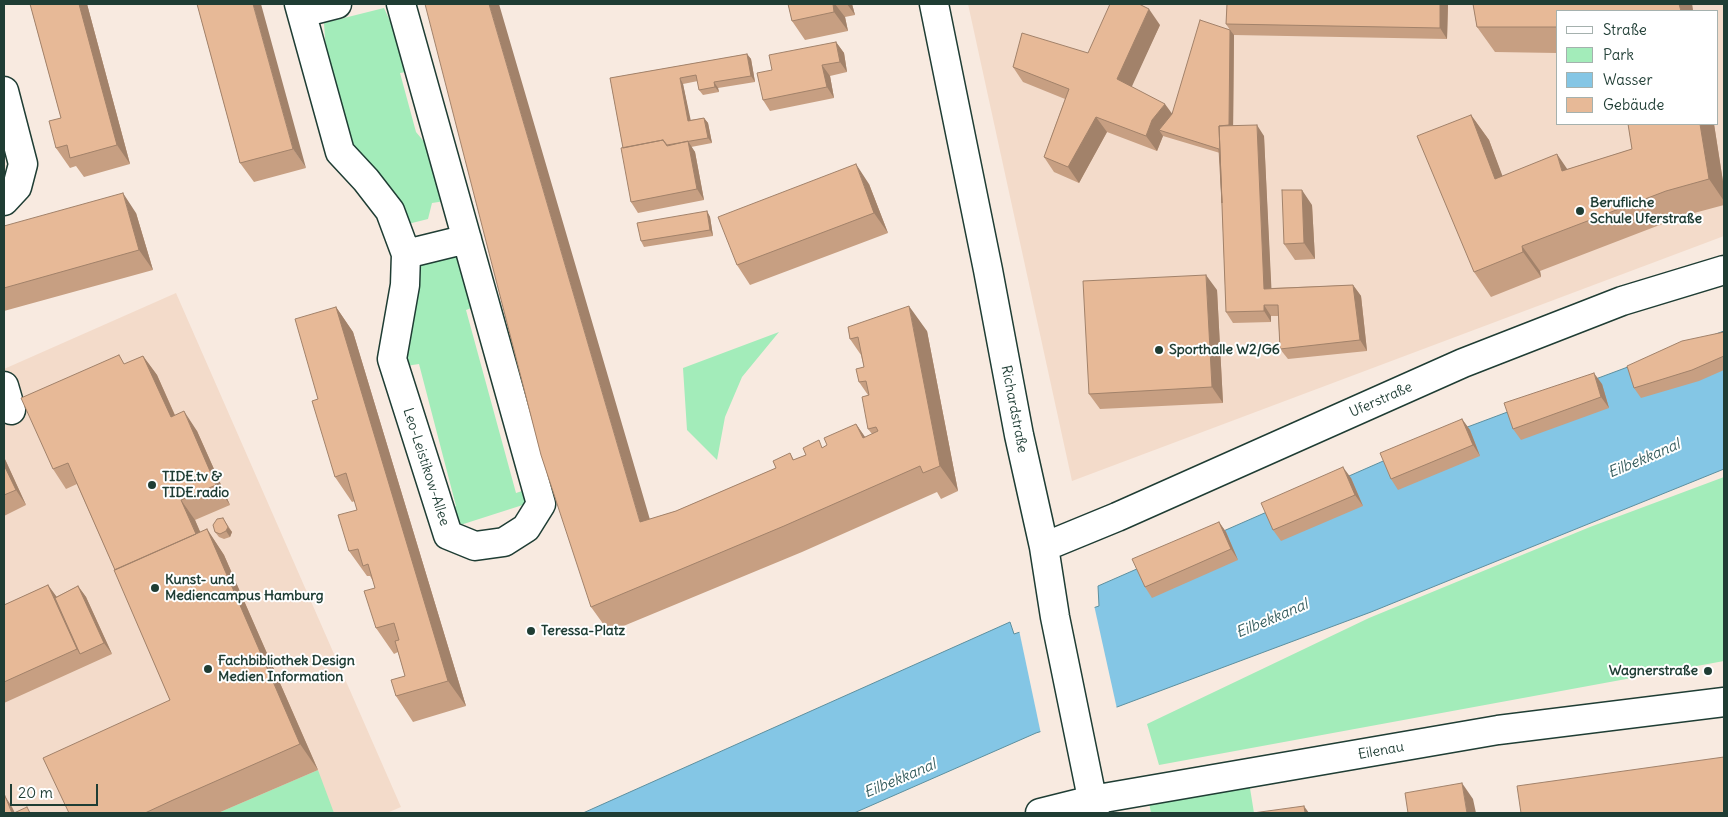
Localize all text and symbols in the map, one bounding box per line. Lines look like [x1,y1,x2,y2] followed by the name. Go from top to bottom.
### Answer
[1556,10,1718,125] legend
[1603,20,1647,39] text: Straße
[1603,45,1634,64] text: Park
[1603,70,1653,89] text: Wasser
[1603,95,1664,114] text: Gebäude
[1590,195,1702,228] place label: Berufliche Schule Uferstraße
[1574,205,1586,217] marker: Berufliche Schule Uferstraße
[1169,342,1280,358] place label: Sporthalle W2/G6
[1153,344,1165,356] marker: Sporthalle W2/G6
[997,364,1031,454] street label: Richardstraße
[1347,379,1415,421] street label: Uferstraße
[399,406,453,528] street label: Leo-Leistikow-Allee
[1605,436,1683,482] water label: Eilbekkanal
[162,469,229,502] place label: TIDE.tv & TIDE.radio
[146,479,158,491] marker: TIDE.tv & TIDE.radio
[165,572,324,604] place label: Kunst- und Mediencampus Hamburg
[149,582,161,594] marker: Kunst- und Mediencampus Hamburg
[1233,596,1311,642] water label: Eilbekkanal
[541,623,625,639] place label: Teressa-Platz
[525,625,537,637] marker: Teressa-Platz
[218,653,355,686] place label: Fachbibliothek Design Medien Information
[202,663,214,675] marker: Fachbibliothek Design Medien Information
[1609,663,1698,679] place label: Wagnerstraße
[1702,665,1714,677] marker: Wagnerstraße
[1357,739,1405,763] street label: Eilenau
[861,756,939,802] water label: Eilbekkanal
[12,774,100,806] scale bar
[18,783,53,802] text: 20 m

